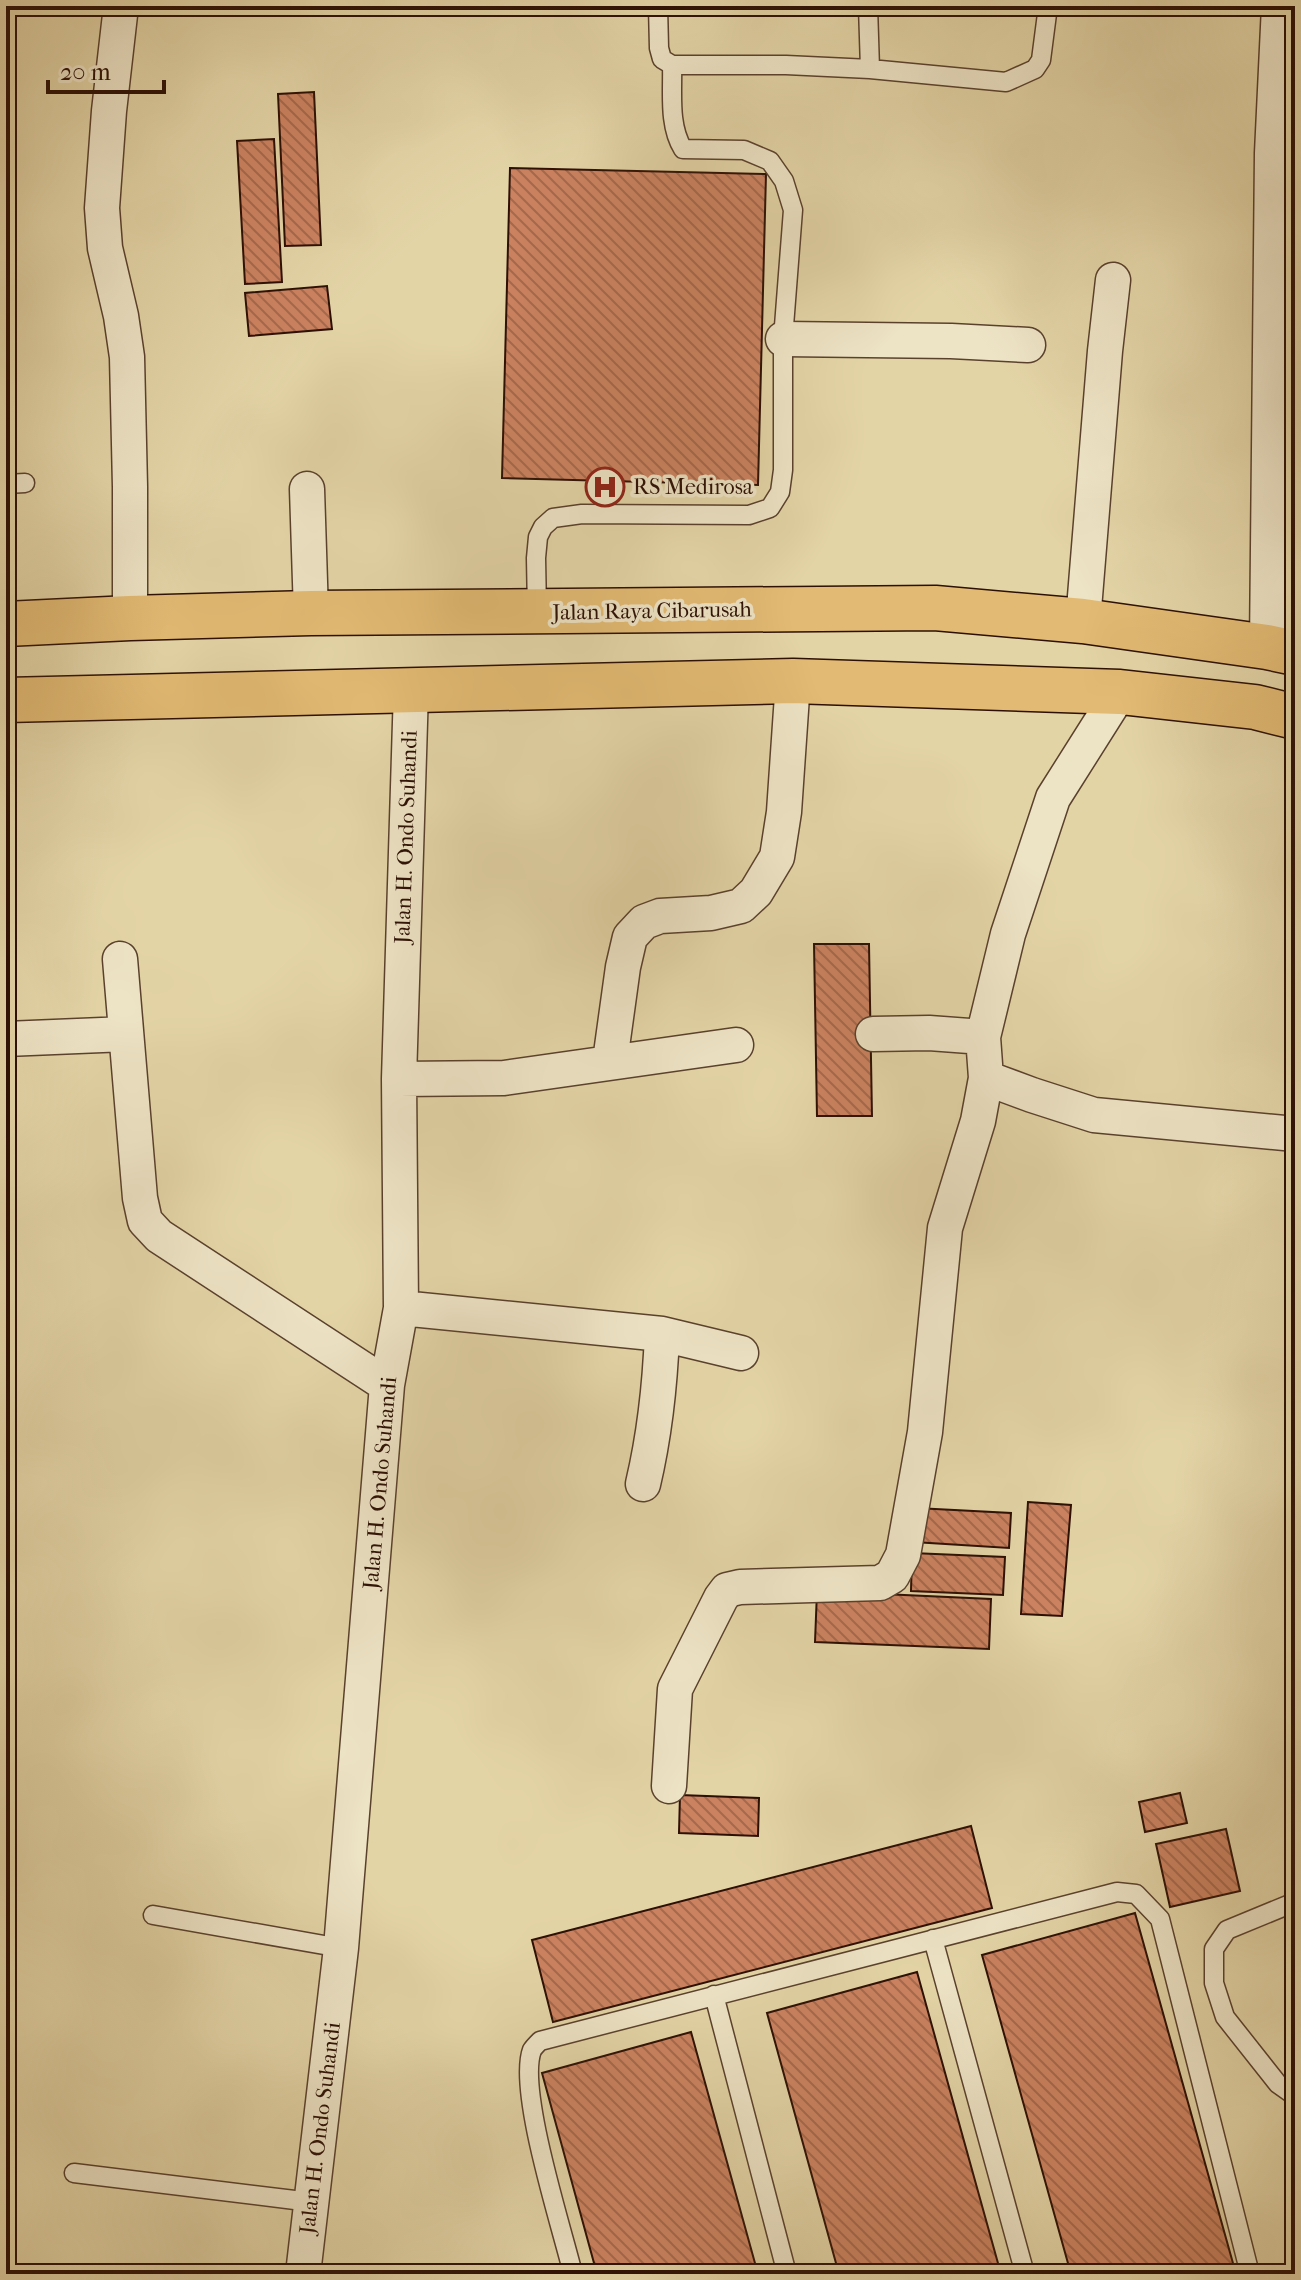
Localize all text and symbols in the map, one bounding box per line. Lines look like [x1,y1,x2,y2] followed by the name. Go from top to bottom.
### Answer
[48,44,164,94] scale bar
[60,58,111,86] text: 20 m
[584,466,626,508] hospital icon: RS Medirosa
[633,474,754,500] place label: RS Medirosa
[550,596,753,626] street label: Jalan Raya Cibarusah
[389,729,423,946] street label: Jalan H. Ondo Suhandi
[358,1375,402,1592] street label: Jalan H. Ondo Suhandi
[294,2020,346,2237] street label: Jalan H. Ondo Suhandi

